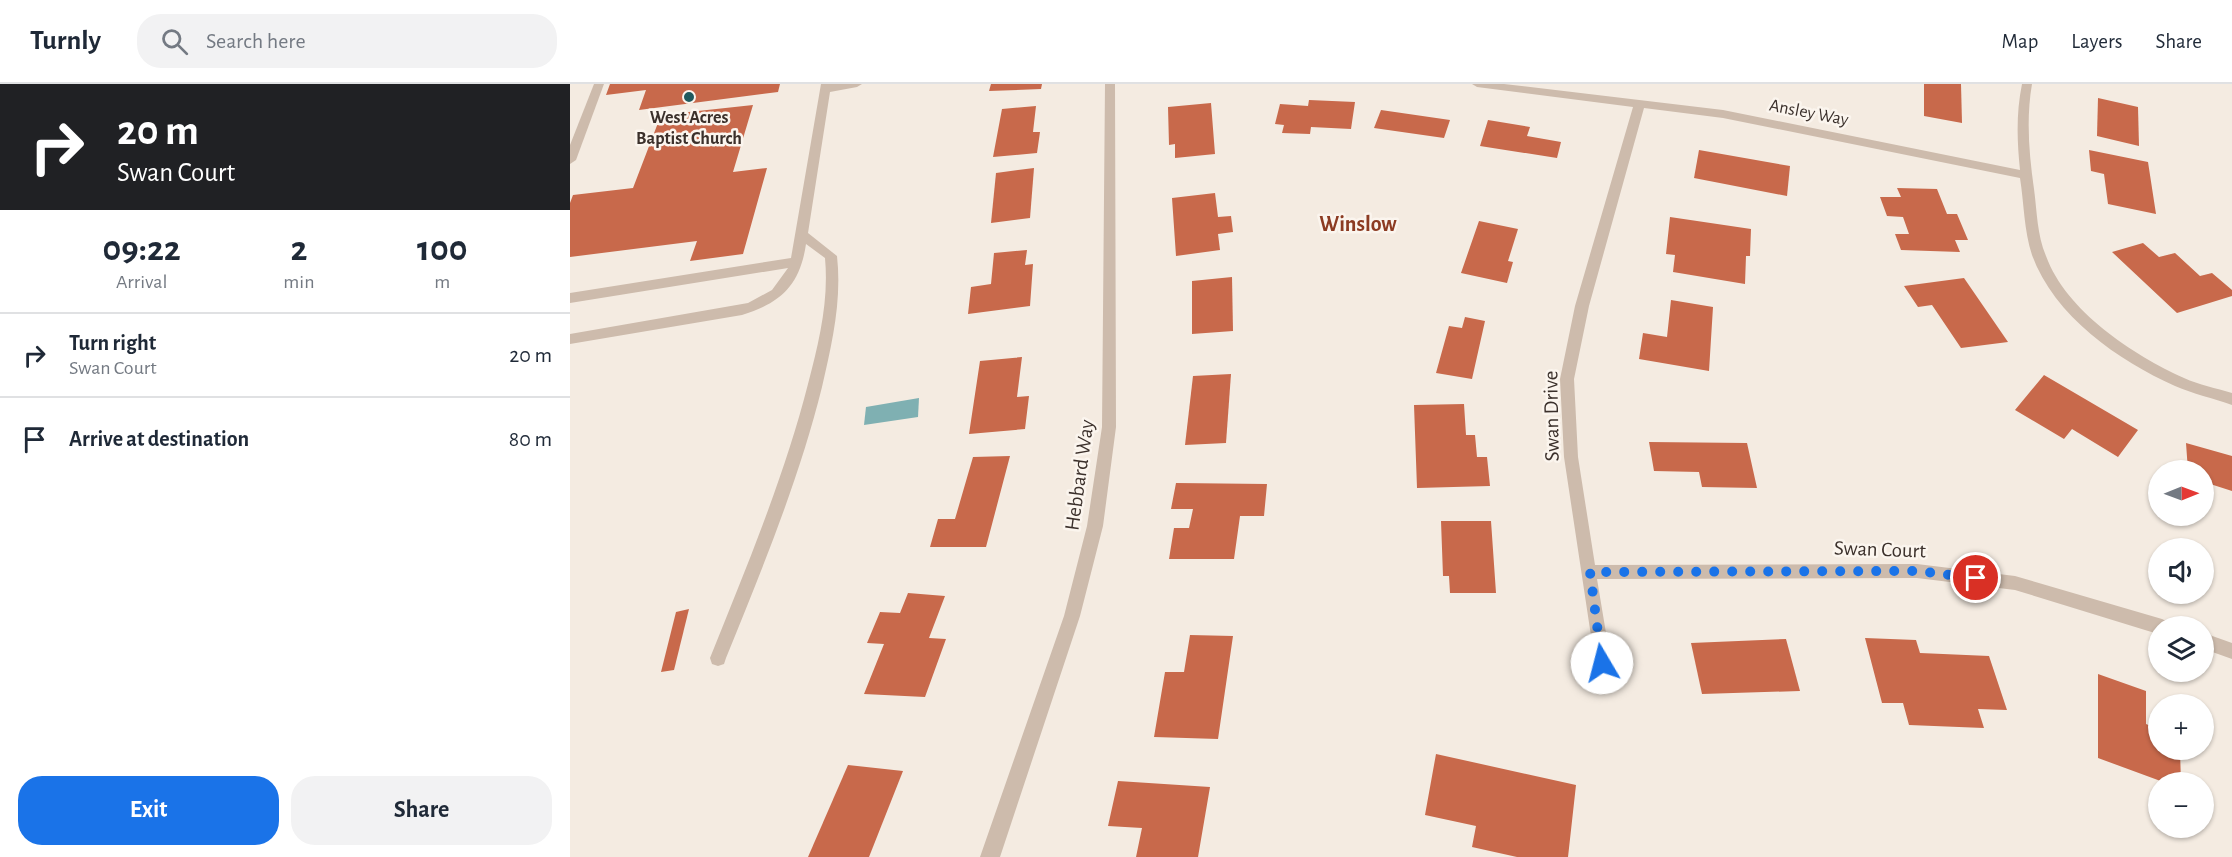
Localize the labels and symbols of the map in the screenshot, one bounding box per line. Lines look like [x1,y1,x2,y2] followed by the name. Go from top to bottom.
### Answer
[682,90,696,104] marker: West Acres Baptist Church
[1768,96,1850,130] street label: Ansley Way
[636,109,742,148] place label: West Acres Baptist Church
[1319,213,1397,235] district label: Winslow
[1540,370,1563,462] street label: Swan Drive
[1061,418,1098,532] street label: Hebbard Way
[2148,460,2214,526] north arrow
[1834,537,1927,562] street label: Swan Court
[1950,552,2001,603] pin
[1570,631,1634,695] position arrow

